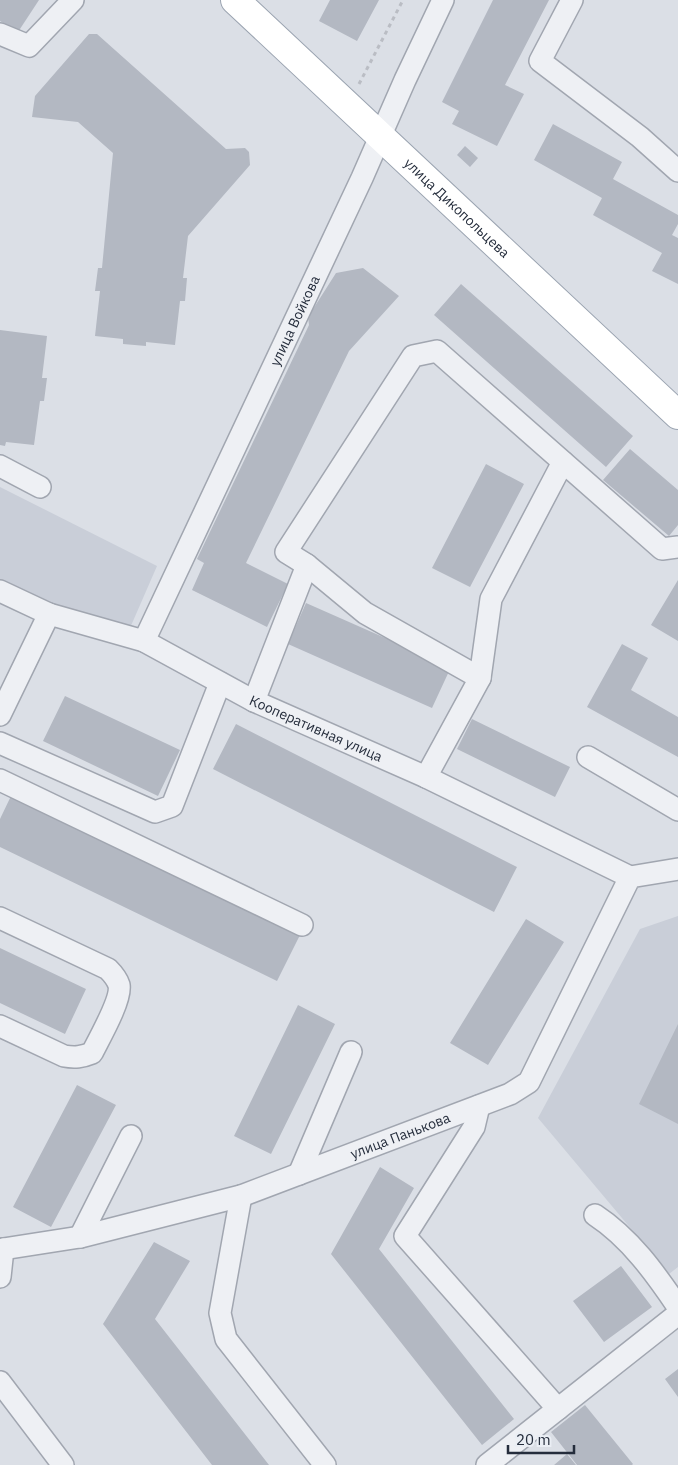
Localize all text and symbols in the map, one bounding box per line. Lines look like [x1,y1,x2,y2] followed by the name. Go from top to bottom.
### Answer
[400,154,514,262] street label: улица Дикопольцева
[266,272,324,369] street label: улица Войкова
[247,691,386,766] street label: Кооперативная улица
[348,1108,453,1163] street label: улица Панькова
[508,1422,574,1454] scale bar
[516,1430,551,1449] text: 20 m

